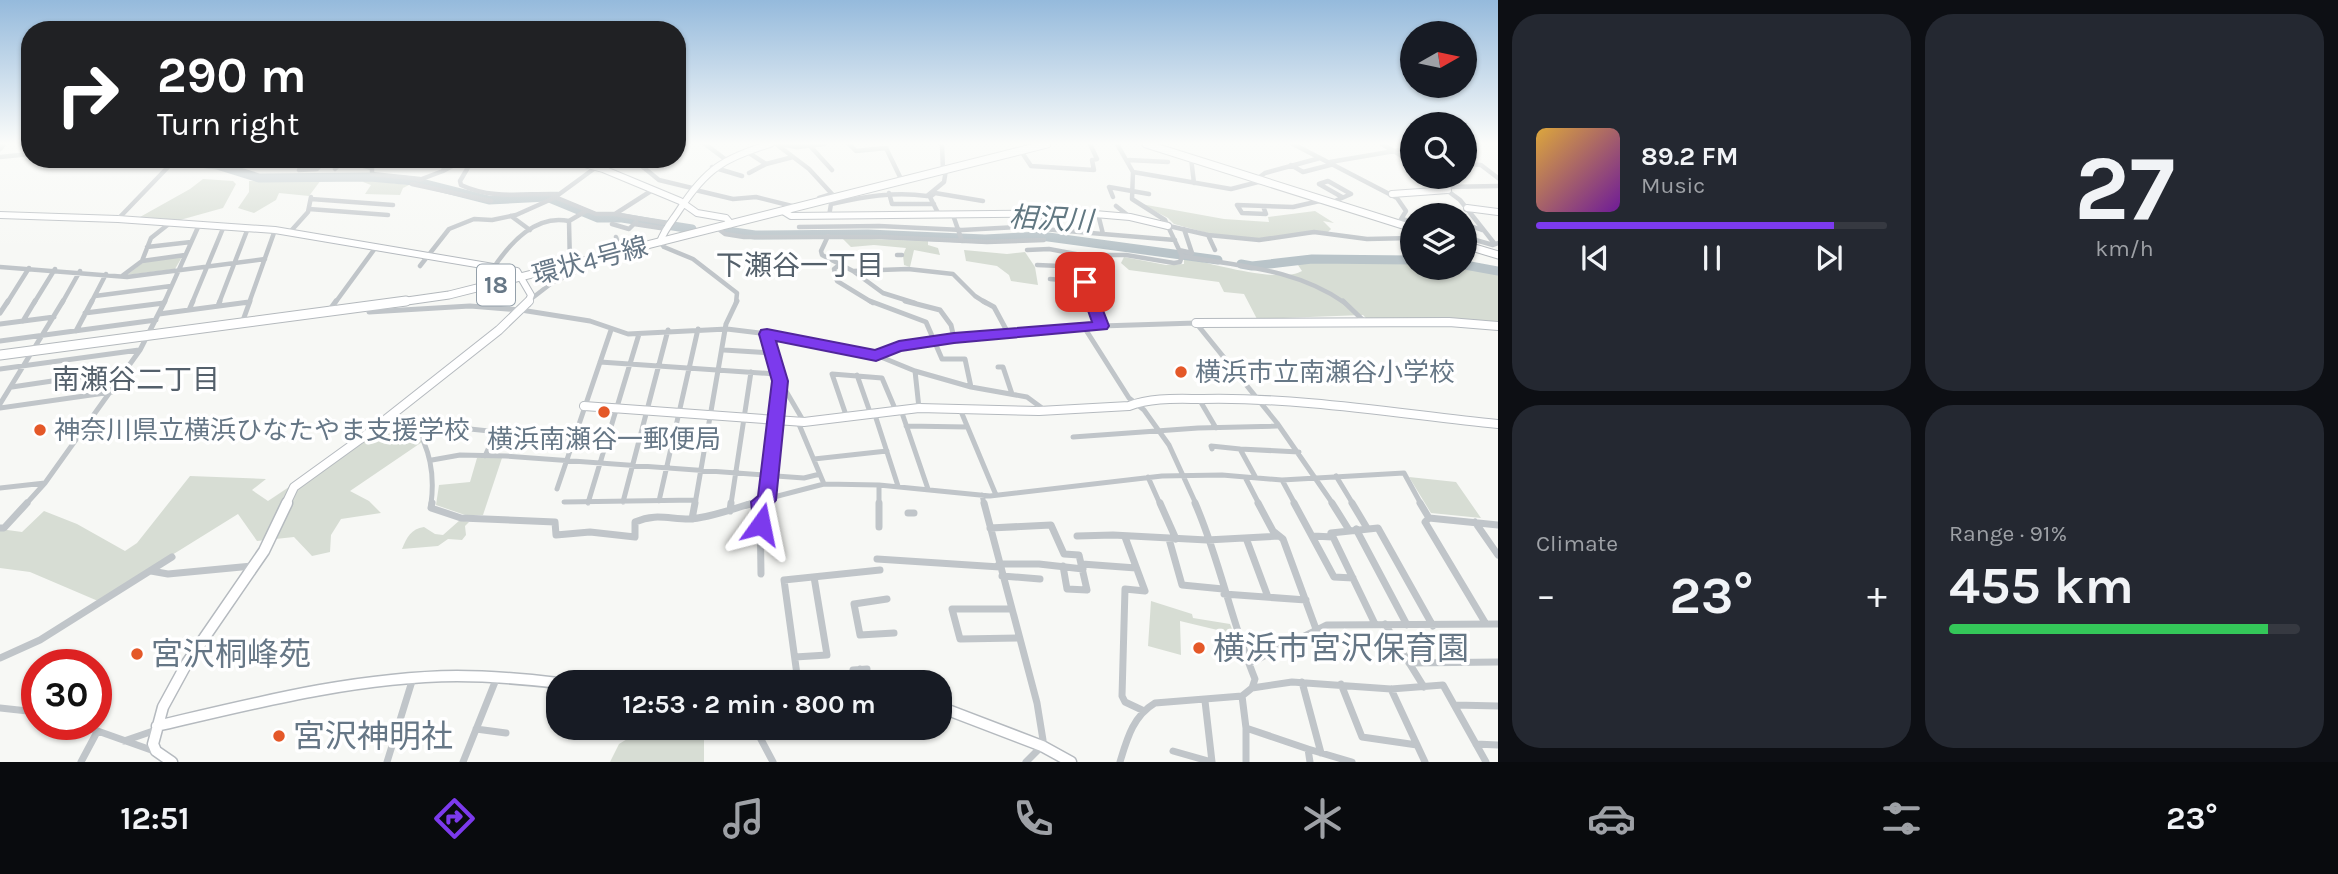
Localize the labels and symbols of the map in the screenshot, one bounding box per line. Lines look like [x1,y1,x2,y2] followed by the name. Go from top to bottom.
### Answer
[1400,21,1477,98] north arrow
[1008,200,1097,238] water label: 相沢川
[529,231,651,291] street label: 環状4号線
[716,249,884,282] district label: 下瀬谷一丁目
[1055,252,1115,312] pin
[477,264,515,306] road number: 18
[1195,357,1455,388] place label: 横浜市立南瀬谷小学校
[52,363,220,396] district label: 南瀬谷二丁目
[1173,364,1189,380] marker: 横浜市立南瀬谷小学校
[596,404,612,420] marker: 横浜南瀬谷一郵便局
[54,415,470,446] place label: 神奈川県立横浜ひなたやま支援学校
[32,422,48,438] marker: 神奈川県立横浜ひなたやま支援学校
[487,424,721,455] place label: 横浜南瀬谷一郵便局
[724,487,798,561] position arrow
[1213,630,1469,667] place label: 横浜市宮沢保育園
[151,636,311,673] place label: 宮沢桐峰苑
[1191,640,1207,656] marker: 横浜市宮沢保育園
[129,646,145,662] marker: 宮沢桐峰苑
[21,649,112,740] speed limit sign: 30
[293,718,453,755] place label: 宮沢神明社
[271,728,287,744] marker: 宮沢神明社

